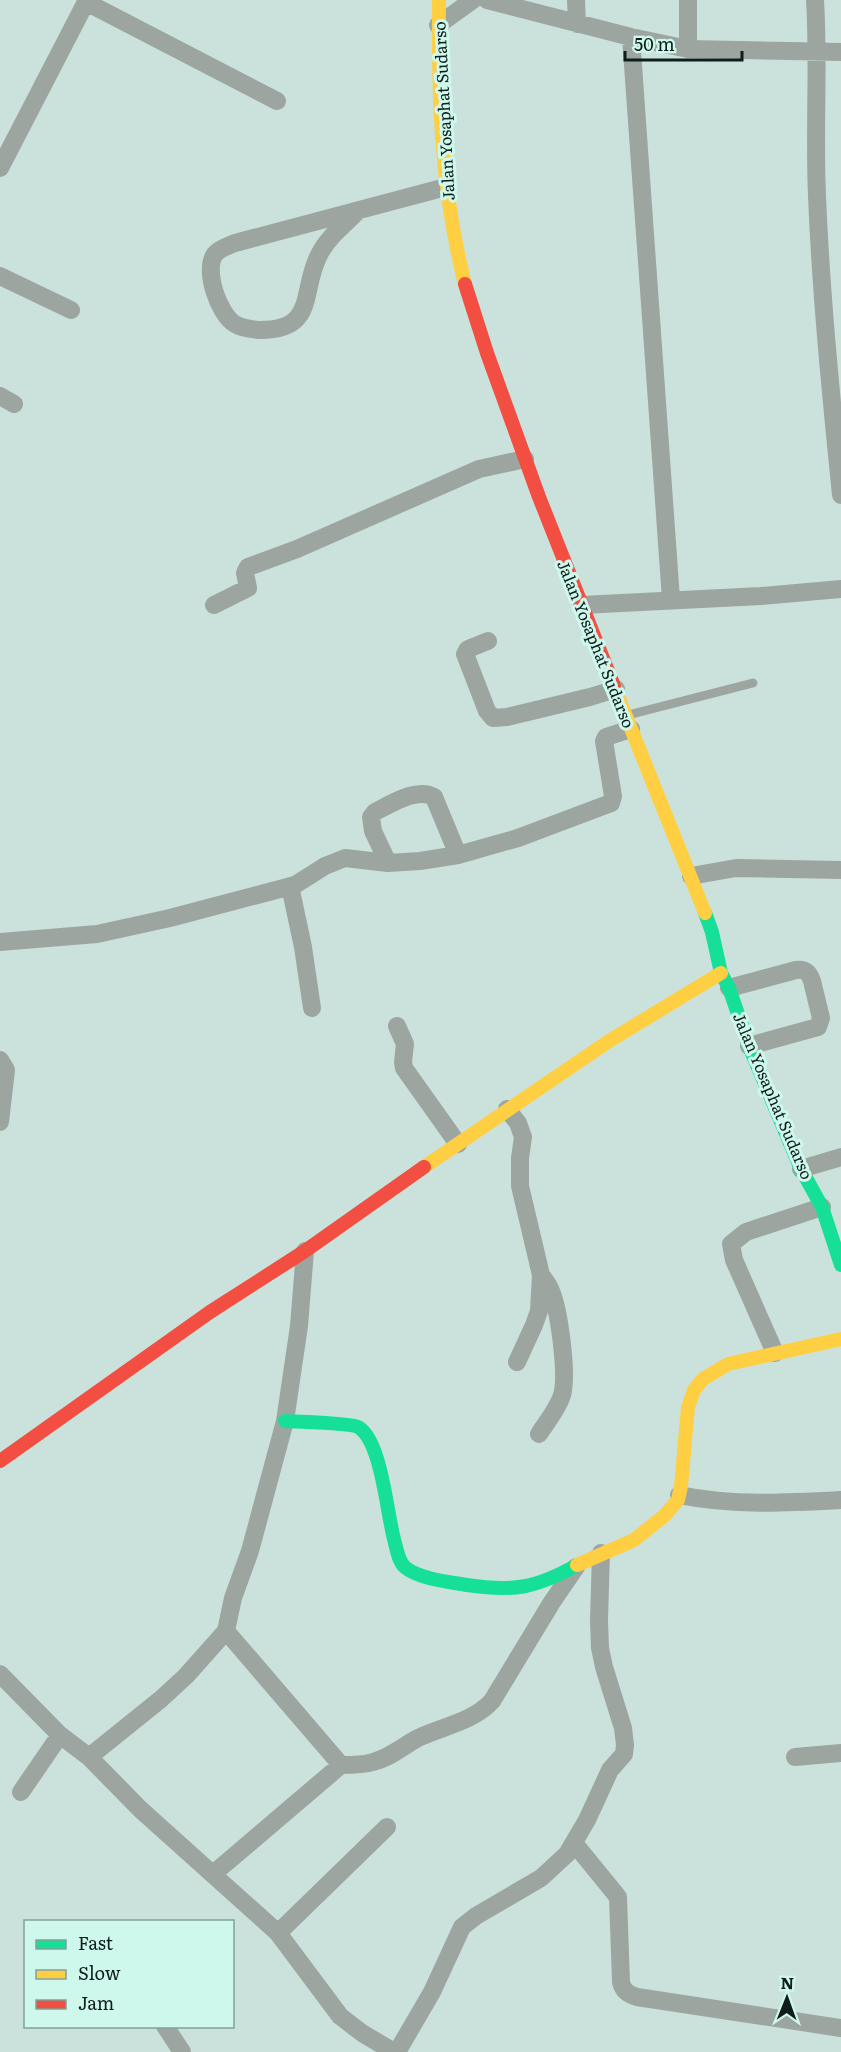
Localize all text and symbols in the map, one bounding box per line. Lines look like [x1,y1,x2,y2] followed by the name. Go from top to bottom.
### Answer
[426,21,460,201] street label: Jalan Yosaphat Sudarso
[625,24,742,62] scale bar
[634,30,675,57] text: 50 m
[552,556,642,731] street label: Jalan Yosaphat Sudarso
[728,1008,820,1183] street label: Jalan Yosaphat Sudarso
[24,1920,234,2028] legend
[78,1929,114,1956] text: Fast
[78,1959,121,1986] text: Slow
[757,1968,817,2028] north arrow
[780,1970,794,1994] text: N
[78,1989,114,2016] text: Jam

